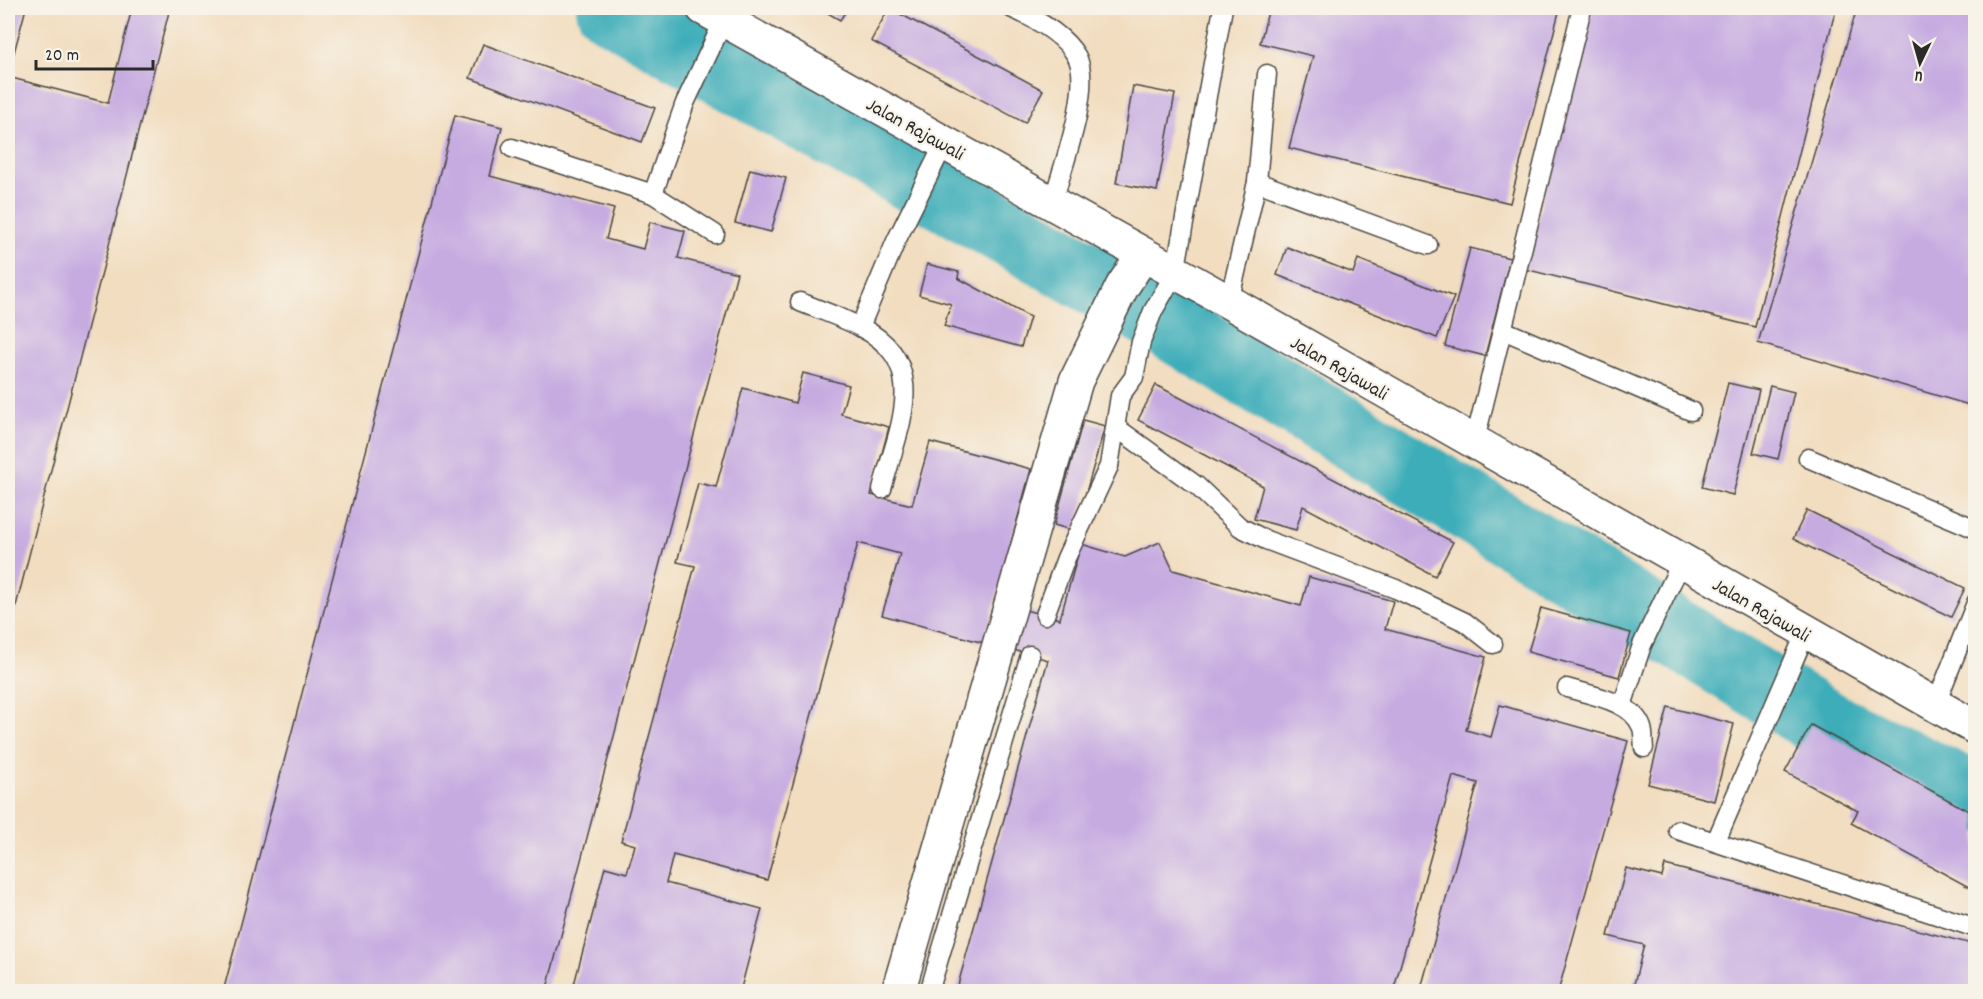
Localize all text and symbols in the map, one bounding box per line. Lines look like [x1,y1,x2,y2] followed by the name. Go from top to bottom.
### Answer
[36,33,153,71] scale bar
[1890,33,1950,93] north arrow
[45,44,79,69] text: 20 m
[1914,64,1924,87] text: U
[860,92,969,169] street label: Jalan Rajawali
[1284,330,1393,409] street label: Jalan Rajawali
[1706,572,1815,651] street label: Jalan Rajawali

